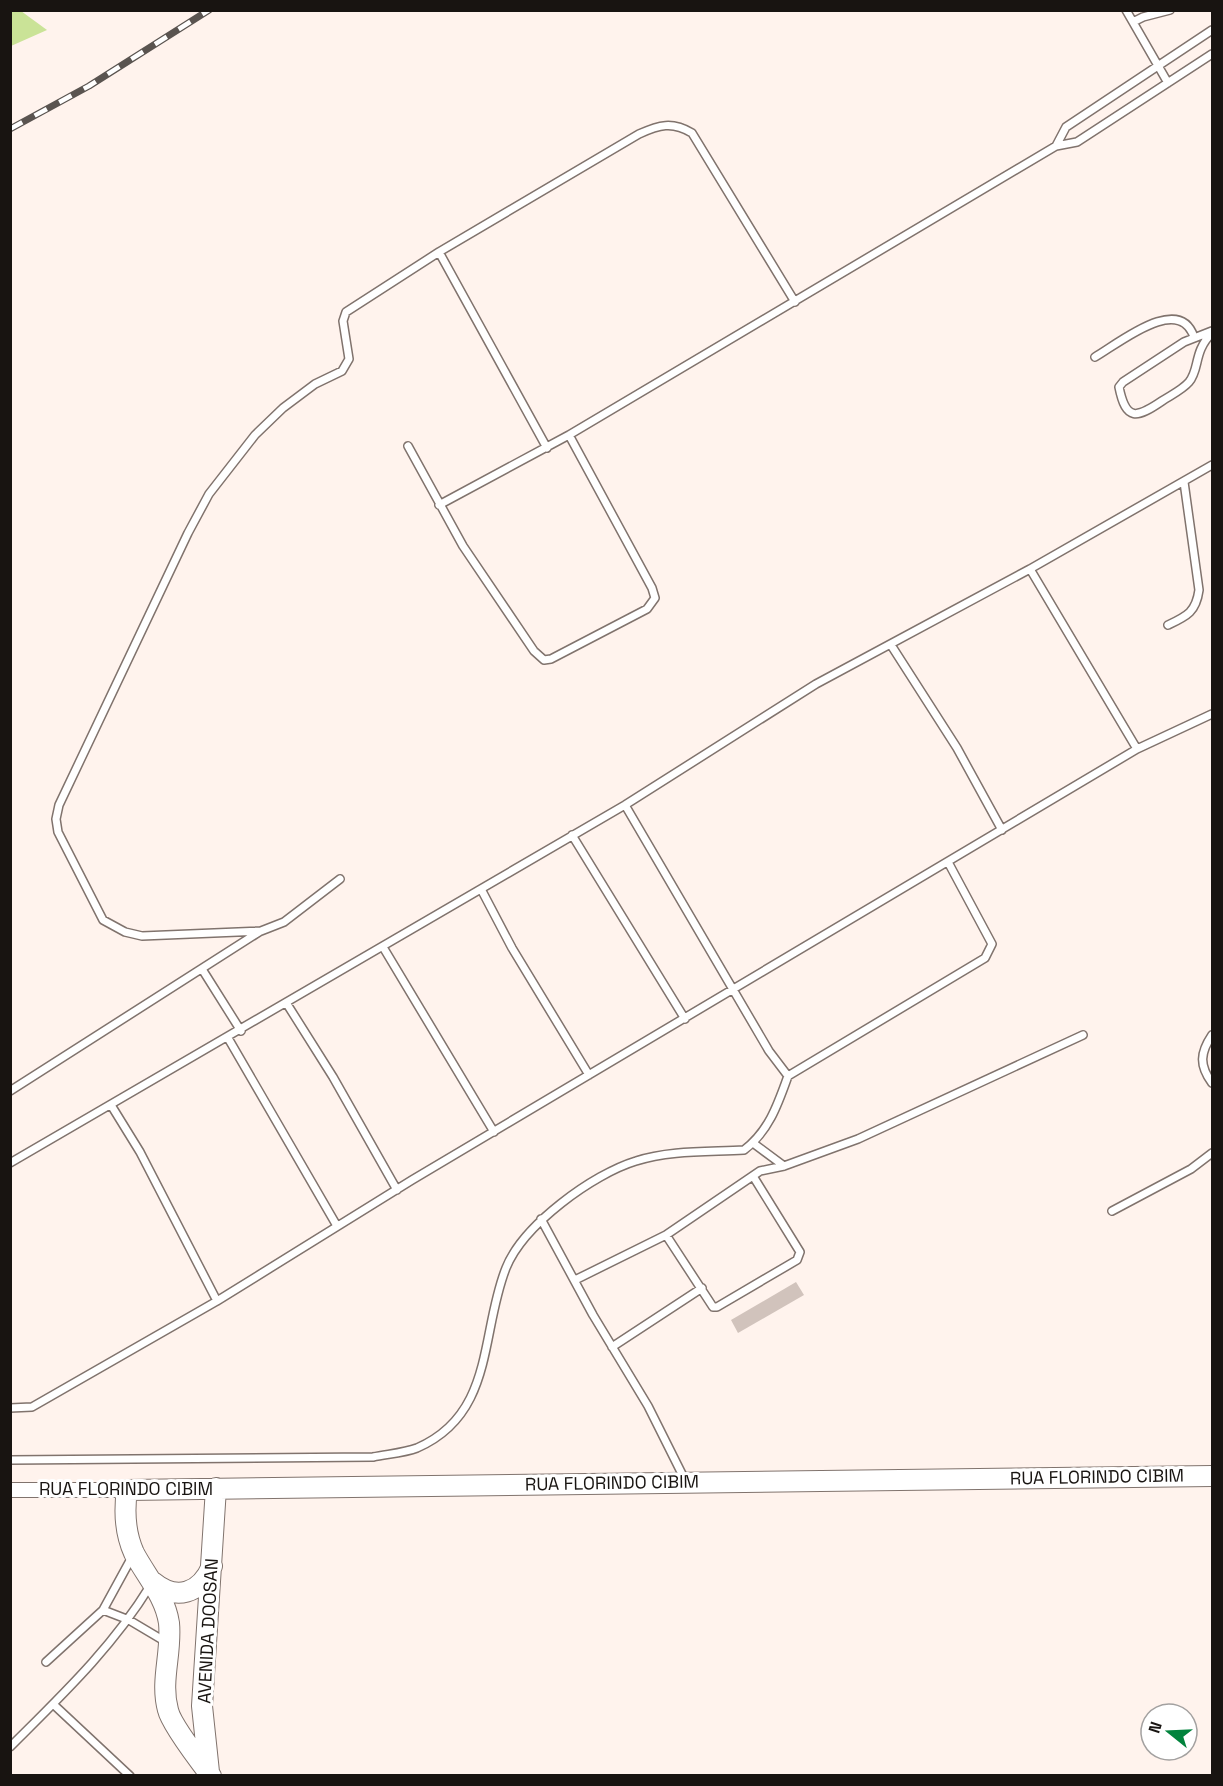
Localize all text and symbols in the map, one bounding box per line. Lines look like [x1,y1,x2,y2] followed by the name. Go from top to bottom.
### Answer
[1010,1463,1184,1490] street label: RUA FLORINDO CIBIM
[525,1469,699,1496] street label: RUA FLORINDO CIBIM
[39,1477,213,1500] street label: RUA FLORINDO CIBIM
[192,1558,223,1704] street label: AVENIDA DOOSAN
[1139,1702,1199,1762] north arrow
[1144,1719,1167,1736] text: N

